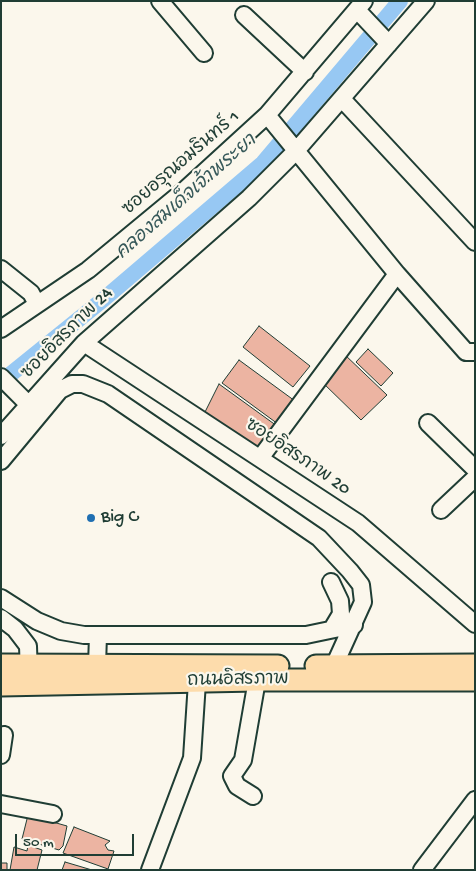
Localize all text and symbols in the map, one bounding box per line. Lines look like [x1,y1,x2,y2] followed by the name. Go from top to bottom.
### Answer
[119,107,245,221] street label: ซอยอรุณอมรินทร์ 1
[112,131,262,265] water label: คลองสมเด็จเจ้าพระยา
[18,284,118,384] street label: ซอยอิสรภาพ 24
[240,415,354,501] street label: ซอยอิสรภาพ 20
[101,507,138,529] place label: Big C
[85,512,97,524] marker: Big C
[187,669,289,693] street label: ถนนอิสรภาพ
[18,824,136,856] scale bar
[23,834,54,852] text: 50 m

